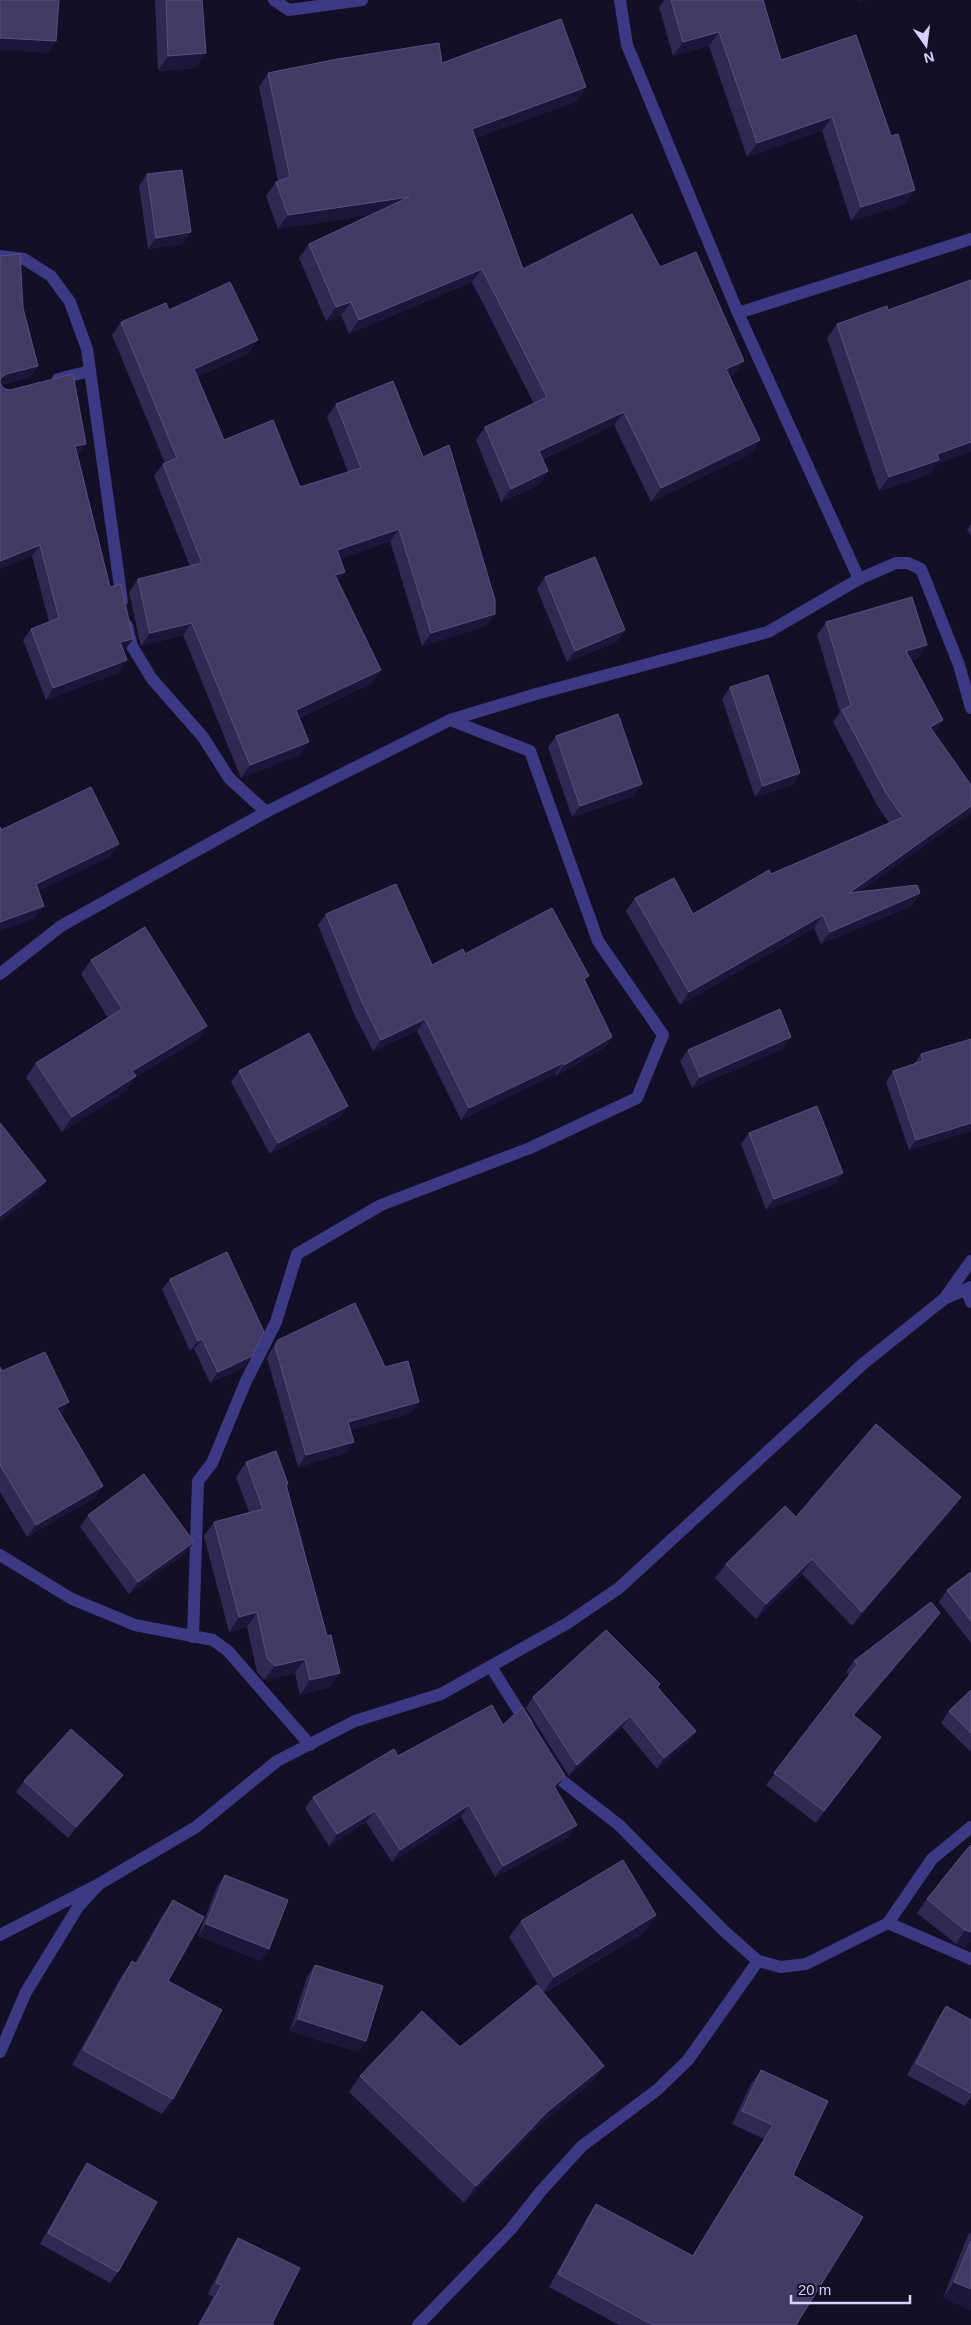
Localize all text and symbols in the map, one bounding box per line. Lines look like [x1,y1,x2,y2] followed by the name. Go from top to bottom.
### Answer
[901,20,951,70] north arrow
[922,49,936,67] text: N
[791,2272,910,2304] scale bar
[798,2281,831,2298] text: 20 m

